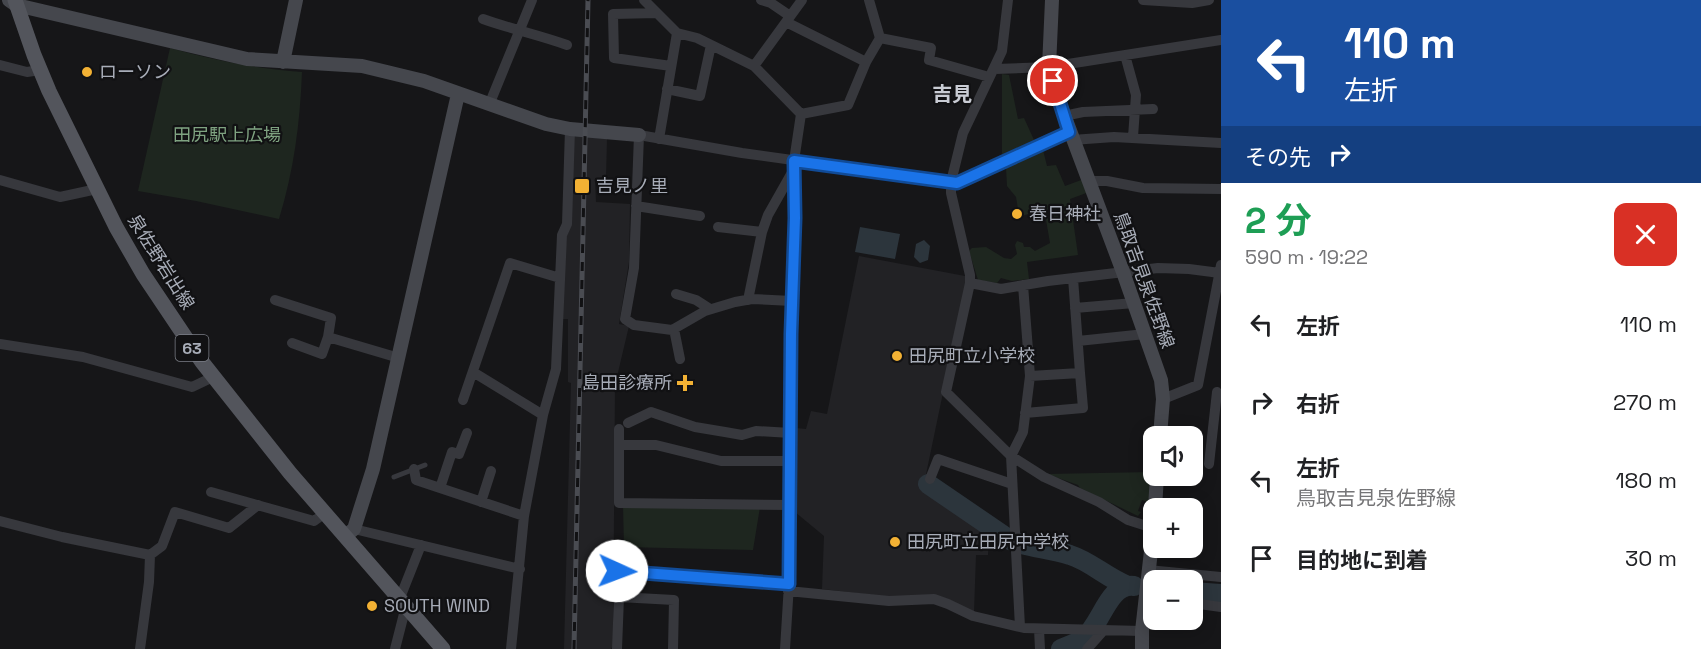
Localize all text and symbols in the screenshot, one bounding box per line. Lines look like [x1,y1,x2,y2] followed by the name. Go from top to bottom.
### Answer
[1344,17,1456,70] text: 110 m
[1245,24,1323,102] icon: left
[1027,55,1078,106] pin
[99,60,171,83] place label: ローソン
[1036,64,1069,97] icon: arrive
[80,65,94,79] marker: ローソン
[1344,73,1398,108] text: 左折
[932,81,972,107] district label: 吉見
[173,123,281,146] park label: 田尻駅上広場
[1323,138,1356,171] icon: right
[1245,143,1311,171] text: その先
[596,174,668,197] place label: 吉見ノ里
[573,177,591,195] marker: 吉見ノ里
[1245,198,1312,244] text: 2 分
[1029,202,1101,225] place label: 春日神社
[1614,203,1677,266] button: close
[1010,207,1024,221] marker: 春日神社
[1109,208,1180,351] street label: 鳥取吉見泉佐野線
[123,210,200,314] street label: 泉佐野岩出線
[1245,244,1368,270] text: 590 m · 19:22
[1245,308,1278,341] icon: left
[1620,310,1677,338] text: 110 m
[1296,312,1340,340] text: 左折
[176,335,208,361] road number: 63
[909,344,1035,367] place label: 田尻町立小学校
[890,349,904,363] marker: 田尻町立小学校
[582,371,672,394] place label: 島田診療所
[676,374,694,392] marker: 島田診療所
[1245,386,1278,419] icon: right
[1613,388,1677,416] text: 270 m
[1296,390,1340,418] text: 右折
[1143,426,1203,630] map controls
[1143,426,1203,486] button: sound
[1296,454,1340,482] text: 左折
[1245,464,1278,497] icon: left
[1615,466,1677,494] text: 180 m
[1296,485,1456,511] text: 鳥取吉見泉佐野線
[1143,498,1203,558] button: +
[907,530,1069,553] place label: 田尻町立田尻中学校
[888,535,902,549] marker: 田尻町立田尻中学校
[585,539,649,603] position arrow
[1245,542,1278,575] icon: arrive
[1625,544,1677,572] text: 30 m
[1296,546,1428,574] text: 目的地に到着
[1143,570,1203,630] button: −
[384,594,490,617] place label: SOUTH WIND
[365,599,379,613] marker: SOUTH WIND

